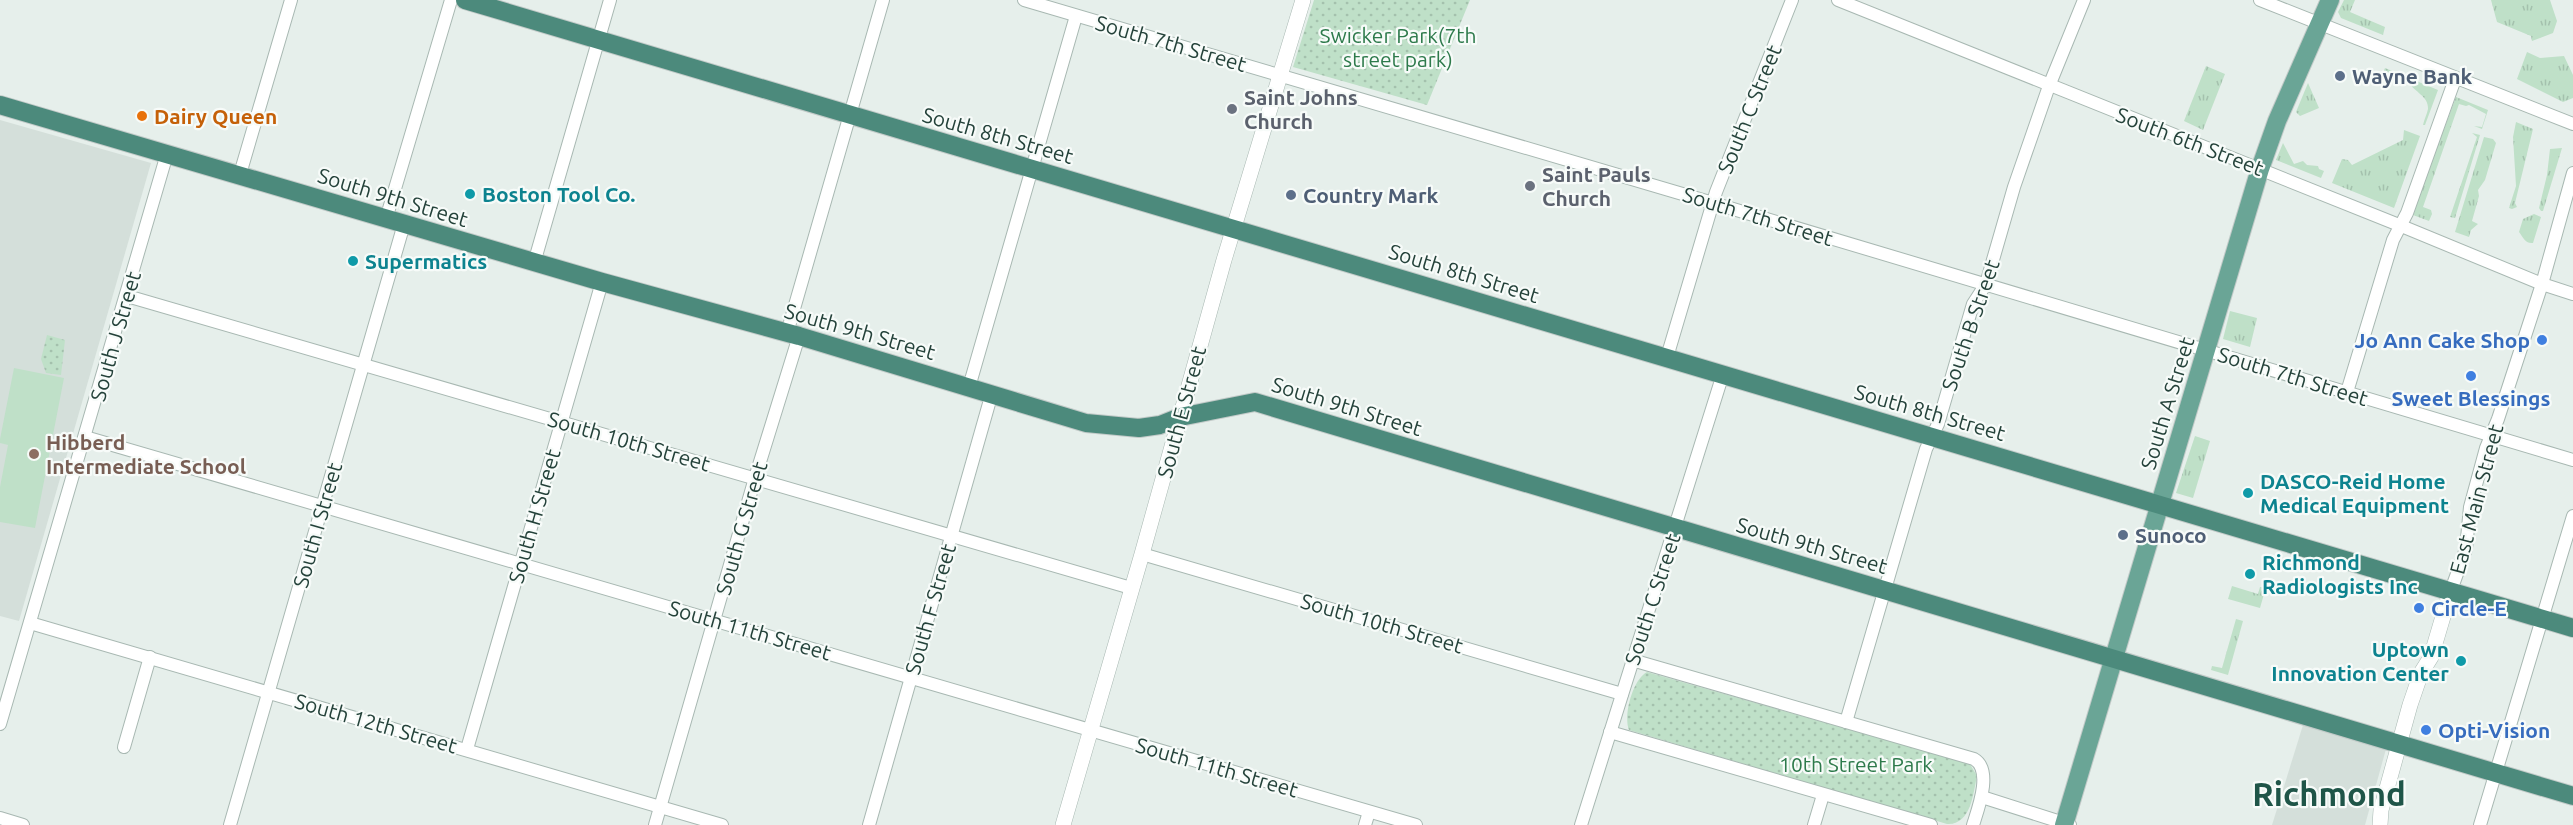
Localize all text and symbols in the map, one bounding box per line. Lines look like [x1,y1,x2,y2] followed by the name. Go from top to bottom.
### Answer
[1093,10,1249,76] street label: South 7th Street
[1319,23,1477,71] park label: Swicker Park(7th street park)
[1712,41,1786,177] street label: South C Street
[2352,64,2473,88] place label: Wayne Bank
[2333,69,2347,83] marker: Wayne Bank
[1244,85,1358,133] place label: Saint Johns Church
[920,102,1076,168] street label: South 8th Street
[1225,102,1239,116] marker: Saint Johns Church
[2113,102,2267,180] street label: South 6th Street
[154,104,277,128] place label: Dairy Queen
[135,109,149,123] marker: Dairy Queen
[1542,162,1651,210] place label: Saint Pauls Church
[315,163,471,231] street label: South 9th Street
[1523,179,1537,193] marker: Saint Pauls Church
[482,182,635,206] place label: Boston Tool Co.
[1680,182,1836,250] street label: South 7th Street
[1303,183,1439,207] place label: Country Mark
[463,187,477,201] marker: Boston Tool Co.
[1284,188,1298,202] marker: Country Mark
[1386,239,1542,307] street label: South 8th Street
[365,249,487,273] place label: Supermatics
[346,254,360,268] marker: Supermatics
[1936,256,2004,394] street label: South B Street
[85,268,145,404] street label: South J Street
[782,298,938,364] street label: South 9th Street
[2355,328,2530,352] place label: Jo Ann Cake Shop
[2535,333,2549,347] marker: Jo Ann Cake Shop
[2135,334,2199,472] street label: South A Street
[2215,342,2371,410] street label: South 7th Street
[1152,343,1210,481] street label: South E Street
[2464,369,2478,383] marker: Sweet Blessings
[1269,372,1425,440] street label: South 9th Street
[1852,379,2008,445] street label: South 8th Street
[2392,386,2550,410] place label: Sweet Blessings
[545,406,713,476] street label: South 10th Street
[2444,421,2508,577] street label: East Main Street
[46,430,246,478] place label: Hibberd Intermediate School
[503,446,565,586] street label: South H Street
[27,447,41,461] marker: Hibberd Intermediate School
[710,459,772,597] street label: South G Street
[288,460,346,590] street label: South I Street
[2260,469,2449,517] place label: DASCO-Reid Home Medical Equipment
[2241,486,2255,500] marker: DASCO-Reid Home Medical Equipment
[1734,512,1890,578] street label: South 9th Street
[2135,523,2207,547] place label: Sunoco
[2116,528,2130,542] marker: Sunoco
[1619,530,1685,668] street label: South C Street
[900,541,960,677] street label: South F Street
[2262,550,2418,598] place label: Richmond Radiologists Inc
[2243,567,2257,581] marker: Richmond Radiologists Inc
[1298,588,1466,658] street label: South 10th Street
[666,595,834,665] street label: South 11th Street
[2431,596,2507,620] place label: Circle-E
[2412,601,2426,615] marker: Circle-E
[2271,637,2449,685] place label: Uptown Innovation Center
[2454,654,2468,668] marker: Uptown Innovation Center
[292,688,460,758] street label: South 12th Street
[2438,718,2550,742] place label: Opti-Vision
[2419,723,2433,737] marker: Opti-Vision
[1133,732,1301,802] street label: South 11th Street
[1779,752,1933,776] park label: 10th Street Park
[2252,775,2406,812] district label: Richmond

